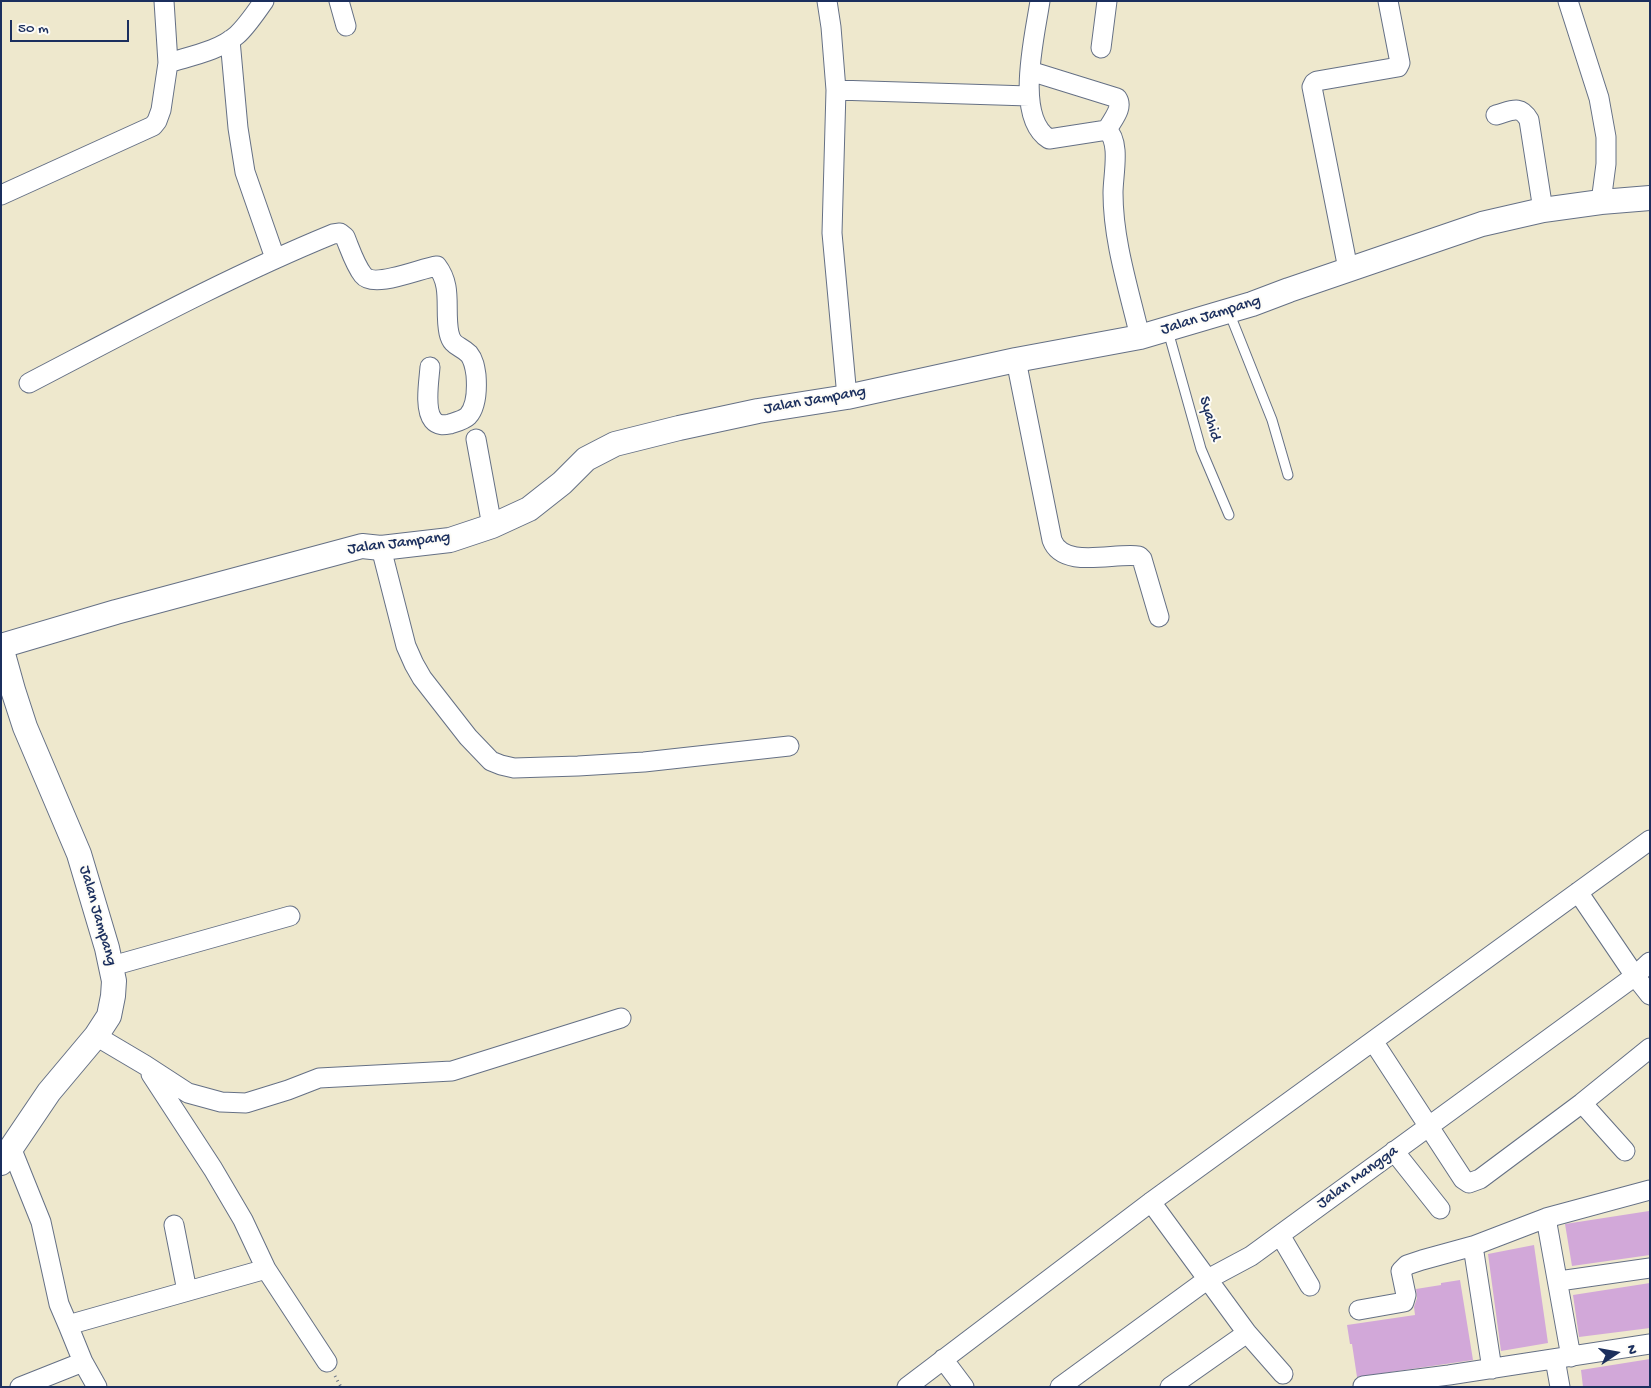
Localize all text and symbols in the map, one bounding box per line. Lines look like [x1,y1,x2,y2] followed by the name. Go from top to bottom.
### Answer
[12,10,131,42] scale bar
[18,20,49,38] text: 50 m
[1159,292,1263,340] street label: Jalan Jampang
[762,383,868,419] street label: Jalan Jampang
[1193,394,1225,444] street label: Syahid
[347,528,451,560] street label: Jalan Jampang
[74,864,120,968] street label: Jalan Jampang
[1314,1142,1402,1214] street label: Jalan Mangga
[1591,1328,1641,1378] north arrow
[1622,1344,1640,1356] text: N

